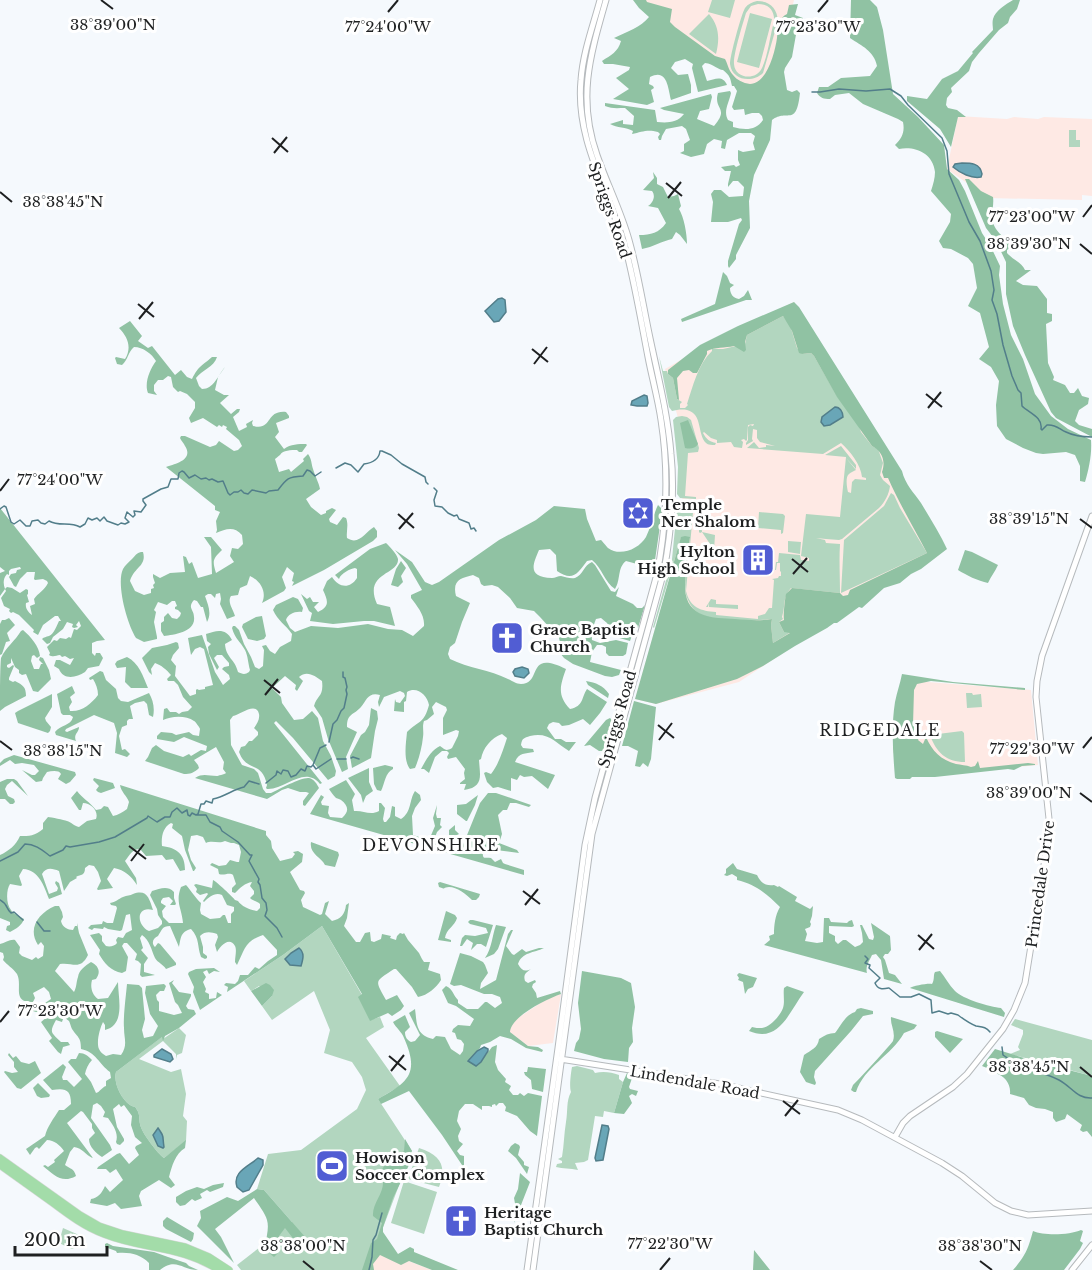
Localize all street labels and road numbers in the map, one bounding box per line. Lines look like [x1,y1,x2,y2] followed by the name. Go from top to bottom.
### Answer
[585,159,635,261] street label: Spriggs Road
[594,668,640,770] street label: Spriggs Road
[1022,819,1058,949] street label: Princedale Drive
[629,1061,761,1103] street label: Lindendale Road

